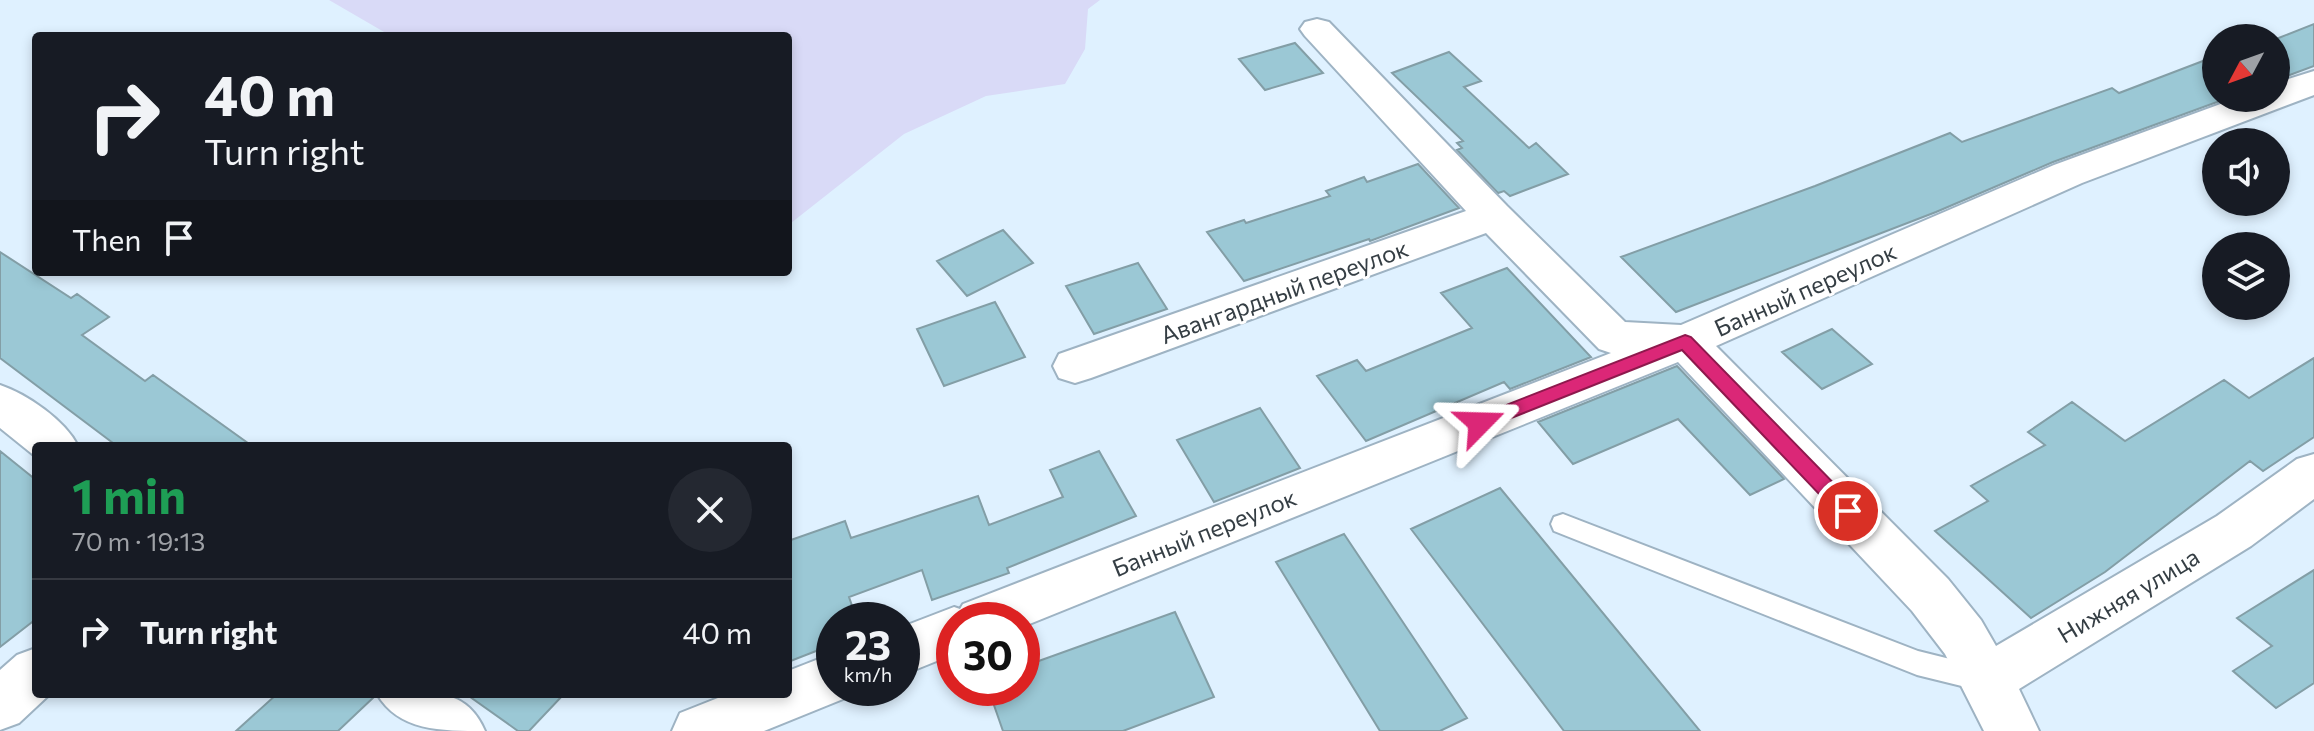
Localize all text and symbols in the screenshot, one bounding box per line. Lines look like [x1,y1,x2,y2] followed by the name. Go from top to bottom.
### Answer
[2202,24,2290,112] north arrow
[2202,24,2290,320] map controls
[204,59,335,128] text: 40 m
[72,64,176,168] icon: right
[204,128,365,172] text: Turn right
[2202,128,2290,216] button: sound
[157,216,201,260] icon: arrive
[72,220,141,257] text: Then
[2202,232,2290,320] button: layers
[1156,233,1412,349] street label: Авангардный переулок
[1710,236,1901,342] street label: Банный переулок
[1438,381,1522,465] position arrow
[72,465,186,524] text: 1 min
[668,468,752,552] button: close
[1814,477,1882,545] pin
[1108,482,1300,582] street label: Банный переулок
[1826,489,1870,533] icon: arrive
[72,525,205,556] text: 70 m · 19:13
[2052,541,2204,649] street label: Нижняя улица
[936,602,1040,706] speed limit sign: 30
[72,609,116,653] icon: right
[140,613,277,650] text: Turn right
[683,613,752,650] text: 40 m
[845,619,891,668] text: 23
[844,662,892,686] text: km/h

